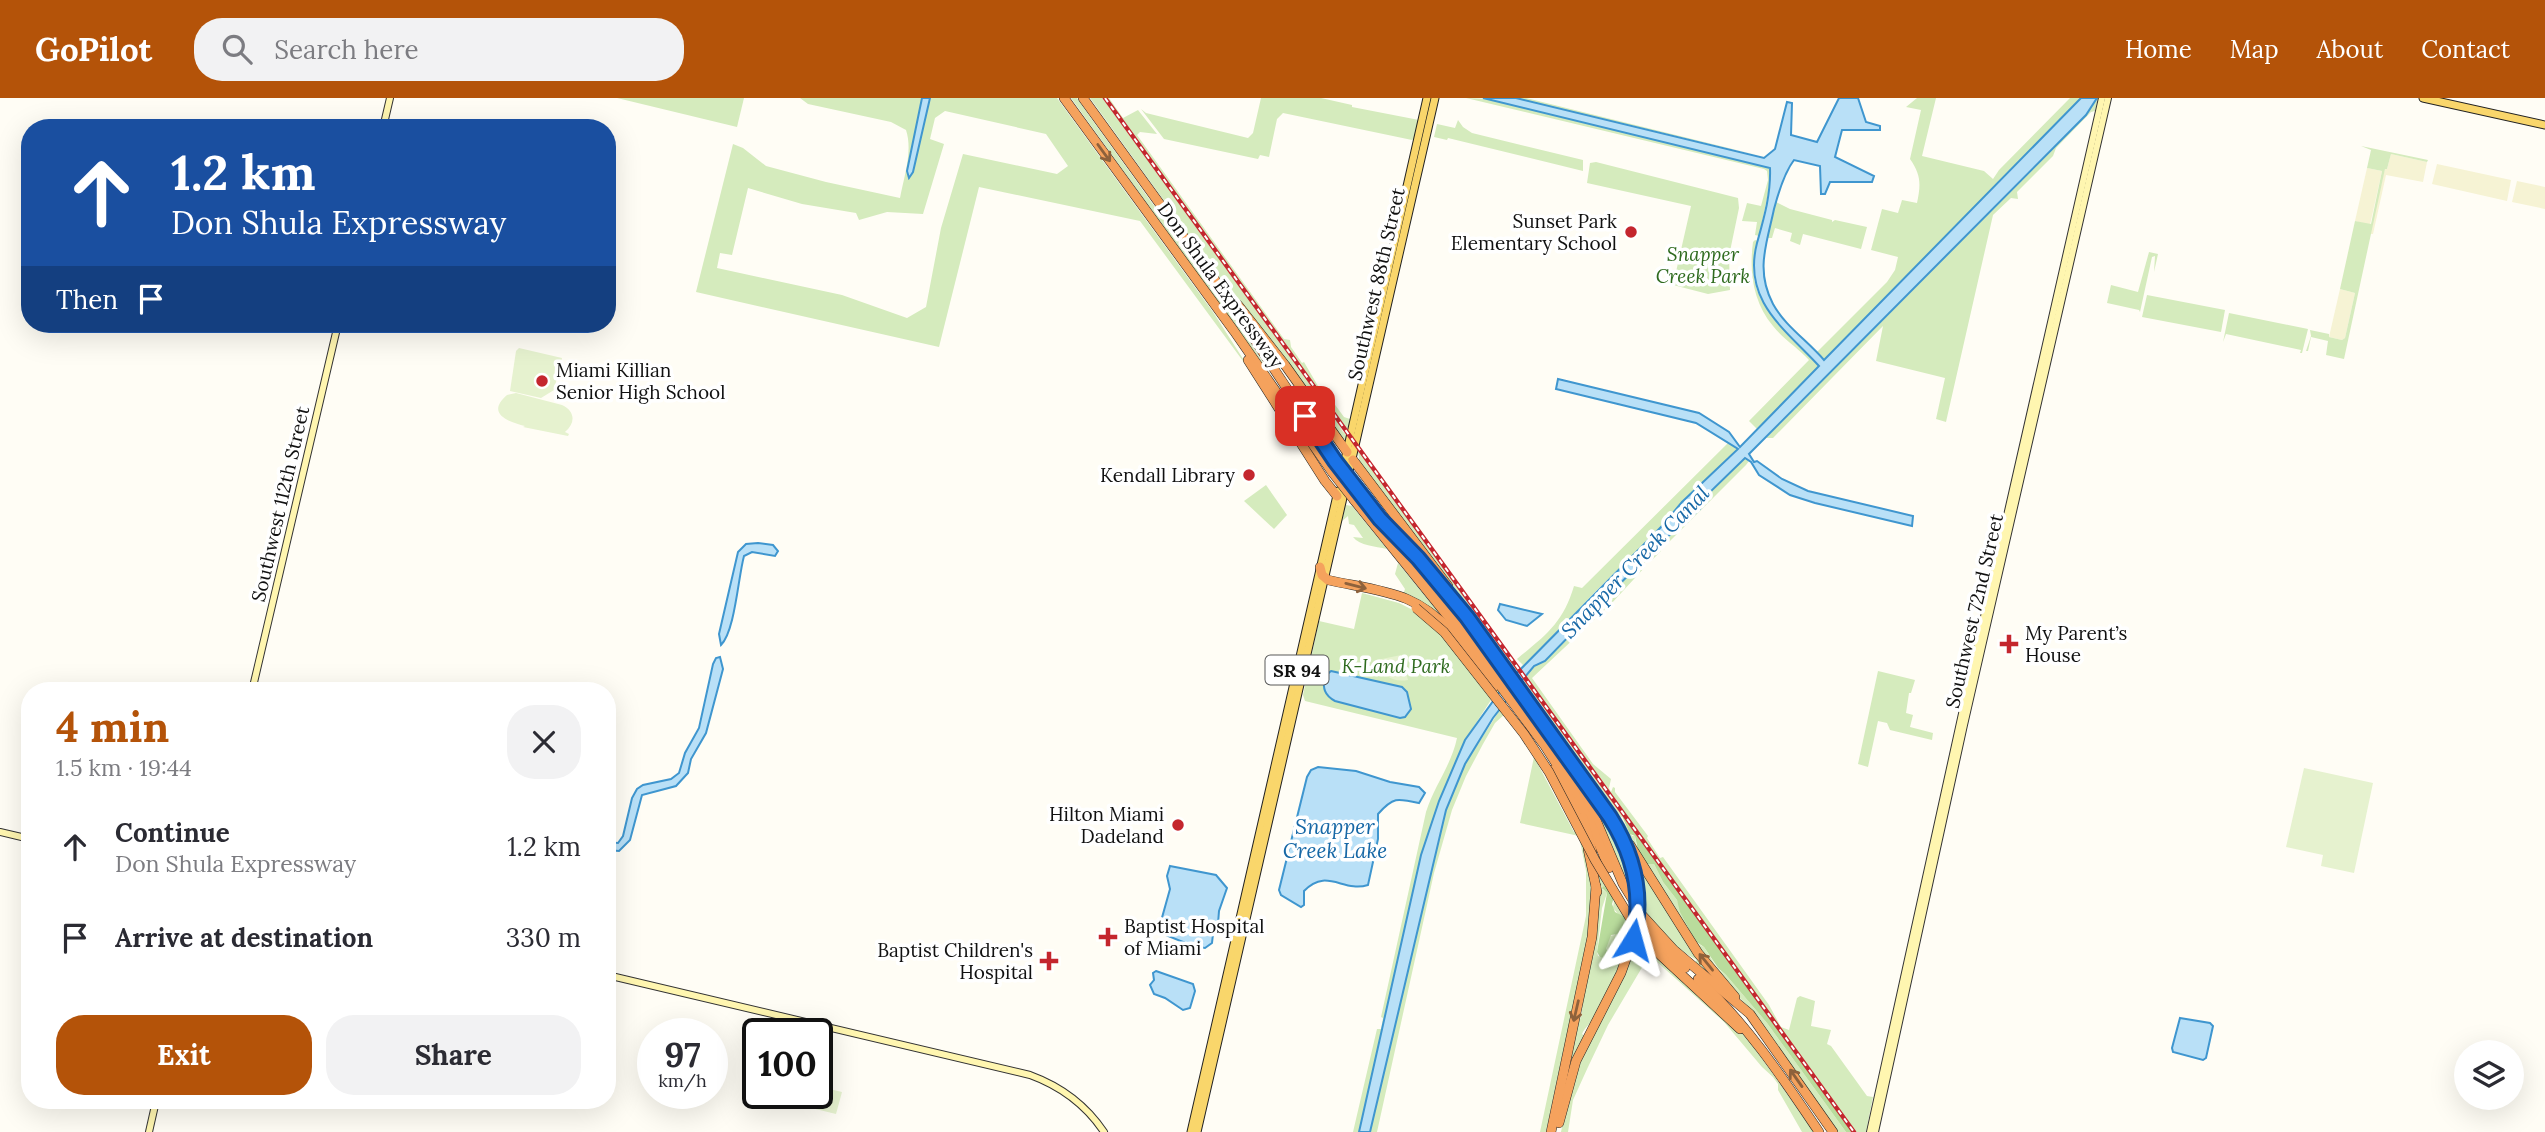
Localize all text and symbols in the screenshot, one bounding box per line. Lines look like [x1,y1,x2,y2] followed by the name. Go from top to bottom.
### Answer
[194,18,684,81] search box
[35,28,152,70] text: GoPilot
[218,30,256,68] icon: search
[274,33,419,66] text: Search here
[2125,34,2192,65] text: Home
[2230,34,2279,65] text: Map
[2317,34,2383,65] text: About
[2421,34,2510,65] text: Contact
[171,141,316,203] text: 1.2 km
[1097,143,1111,162] one-way arrow
[56,147,147,238] icon: ahead
[1342,185,1410,383] street label: Southwest 88th Street
[1153,197,1289,373] street label: Don Shula Expressway
[171,202,506,243] text: Don Shula Expressway
[1451,209,1618,255] place label: Sunset Park Elementary School
[1623,224,1639,240] marker: Sunset Park Elementary School
[1656,242,1750,288] park label: Snapper Creek Park
[132,280,170,318] icon: arrive
[56,283,118,316] text: Then
[556,358,725,404] place label: Miami Killian Senior High School
[534,373,550,389] marker: Miami Killian Senior High School
[1275,386,1335,446] pin
[1286,397,1324,435] icon: arrive
[246,403,314,604] street label: Southwest 112th Street
[1100,463,1235,487] place label: Kendall Library
[1241,467,1257,483] marker: Kendall Library
[1555,480,1715,644] water label: Snapper Creek Canal
[1940,511,2008,711] street label: Southwest 72nd Street
[1344,580,1366,593] one-way arrow
[2025,621,2127,667] place label: My Parent’s House
[1999,634,2019,654] marker: My Parent’s House
[1342,654,1451,678] park label: K-Land Park
[1266,656,1328,684] road number: SR 94
[56,700,169,754] text: 4 min
[507,705,581,779] button: close
[56,753,192,782] text: 1.5 km · 19:44
[1049,802,1164,848] place label: Hilton Miami Dadeland
[1283,813,1387,864] water label: Snapper Creek Lake
[115,816,230,849] text: Continue
[1170,817,1186,833] marker: Hilton Miami Dadeland
[56,828,94,866] icon: ahead
[507,830,581,863] text: 1.2 km
[115,849,356,878] text: Don Shula Expressway
[1596,903,1670,977] position arrow
[1124,914,1264,960] place label: Baptist Hospital of Miami
[56,919,94,957] icon: arrive
[115,921,373,954] text: Arrive at destination
[506,921,581,954] text: 330 m
[1098,927,1118,947] marker: Baptist Hospital of Miami
[877,938,1033,984] place label: Baptist Children's Hospital
[1039,951,1059,971] marker: Baptist Children's Hospital
[1698,954,1713,972] one-way arrow
[1568,999,1582,1022] one-way arrow
[56,1015,312,1095] button: Exit
[326,1015,581,1095] button: Share
[742,1018,833,1109] speed limit sign: 100
[664,1032,701,1077] text: 97
[2454,1040,2524,1110] map controls
[2454,1040,2524,1110] button: layers
[658,1069,707,1092] text: km/h
[1789,1069,1803,1088] one-way arrow

